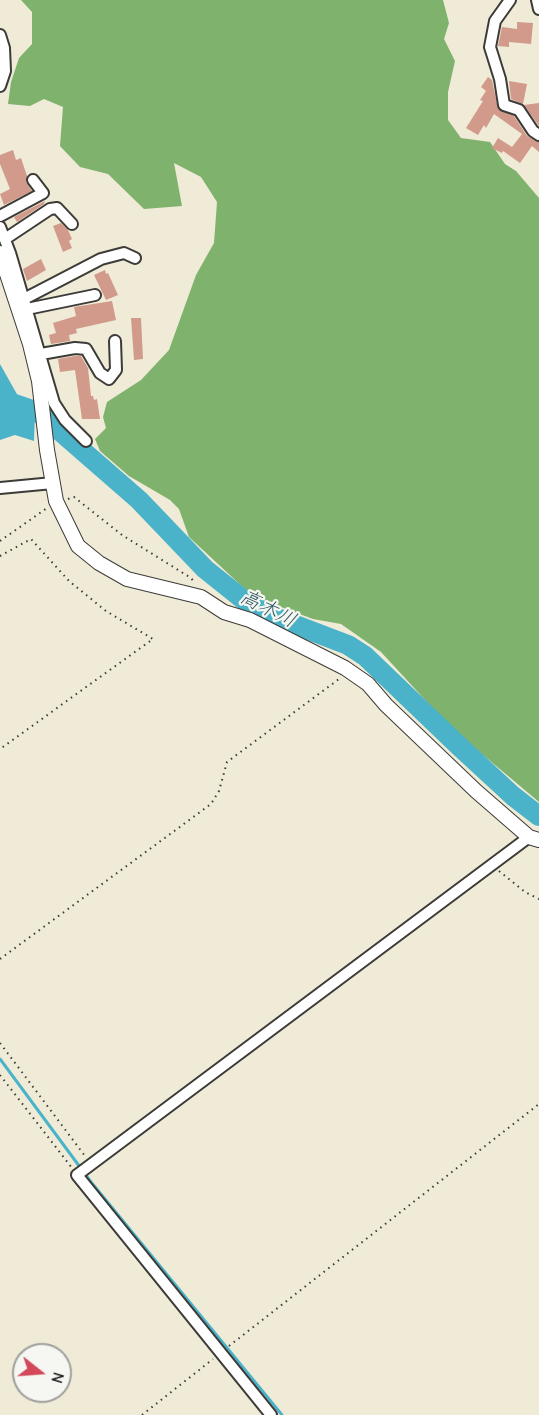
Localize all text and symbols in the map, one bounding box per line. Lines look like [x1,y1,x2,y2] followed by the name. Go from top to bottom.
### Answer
[236,585,300,633] water label: 高木川
[12,1343,72,1403] north arrow
[47,1370,67,1385] text: N

